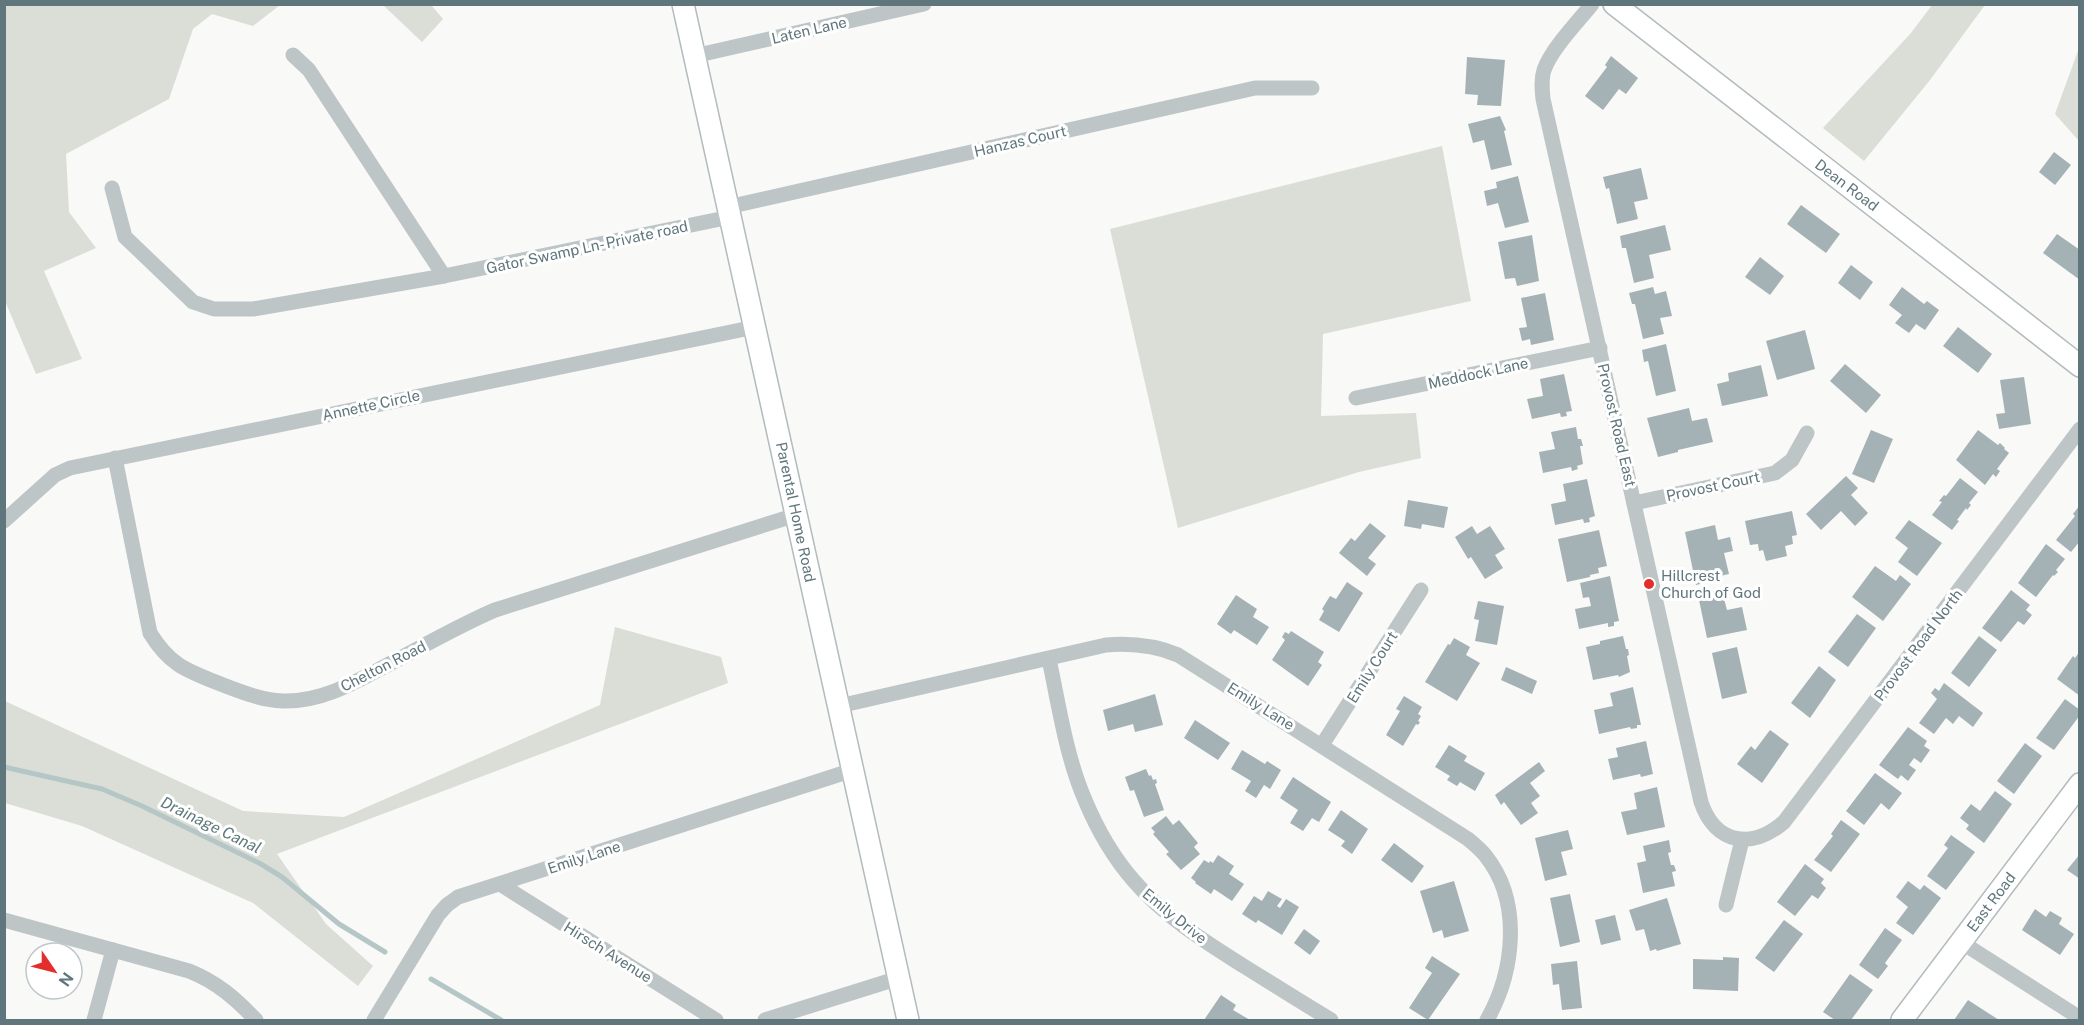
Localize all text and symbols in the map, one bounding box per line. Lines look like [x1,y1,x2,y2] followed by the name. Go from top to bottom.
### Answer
[770,13,848,47] street label: Laten Lane
[972,122,1068,160] street label: Hanzas Court
[1812,156,1882,214] street label: Dean Road
[485,217,689,277] street label: Gator Swamp Ln- Private road
[1426,354,1530,392] street label: Meddock Lane
[1595,362,1640,489] street label: Provost Road East
[321,386,421,424] street label: Annette Circle
[773,440,819,584] street label: Parental Home Road
[1665,468,1762,504] street label: Provost Court
[1661,567,1761,601] place label: Hillcrest Church of God
[1642,577,1656,591] marker: Hillcrest Church of God
[1870,586,1966,704] street label: Provost Road North
[1343,628,1401,706] street label: Emily Court
[338,637,428,695] street label: Chelton Road
[1224,679,1298,733] street label: Emily Lane
[158,792,264,858] water label: Drainage Canal
[545,837,623,877] street label: Emily Lane
[1963,869,2019,935] street label: East Road
[1139,885,1211,947] street label: Emily Drive
[561,918,655,986] street label: Hirsch Avenue
[24,941,84,1001] north arrow
[55,969,77,990] text: N

